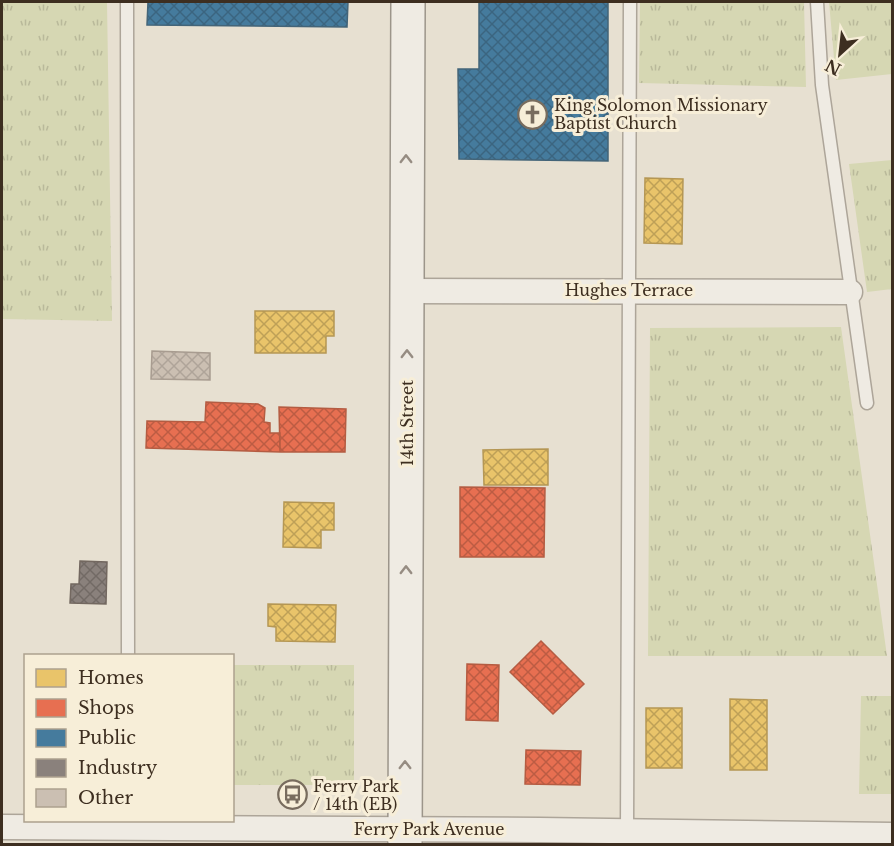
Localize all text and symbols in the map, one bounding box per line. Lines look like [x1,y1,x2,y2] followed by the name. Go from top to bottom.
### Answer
[810,24,870,84] north arrow
[822,55,844,80] text: N
[554,95,769,133] place label: King Solomon Missionary Baptist Church
[517,98,549,130] church icon: King Solomon Missionary Baptist Church
[400,155,412,164] one-way arrow
[565,280,693,300] street label: Hughes Terrace
[401,350,413,359] one-way arrow
[397,380,417,466] street label: 14th Street
[400,566,412,575] one-way arrow
[24,654,234,822] legend
[78,667,144,689] text: Homes
[78,697,134,719] text: Shops
[78,727,136,749] text: Public
[78,757,158,779] text: Industry
[399,761,411,770] one-way arrow
[313,776,399,814] place label: Ferry Park / 14th (EB)
[276,779,308,811] bus stop icon: Ferry Park / 14th (EB)
[78,787,134,809] text: Other
[354,819,504,839] street label: Ferry Park Avenue

